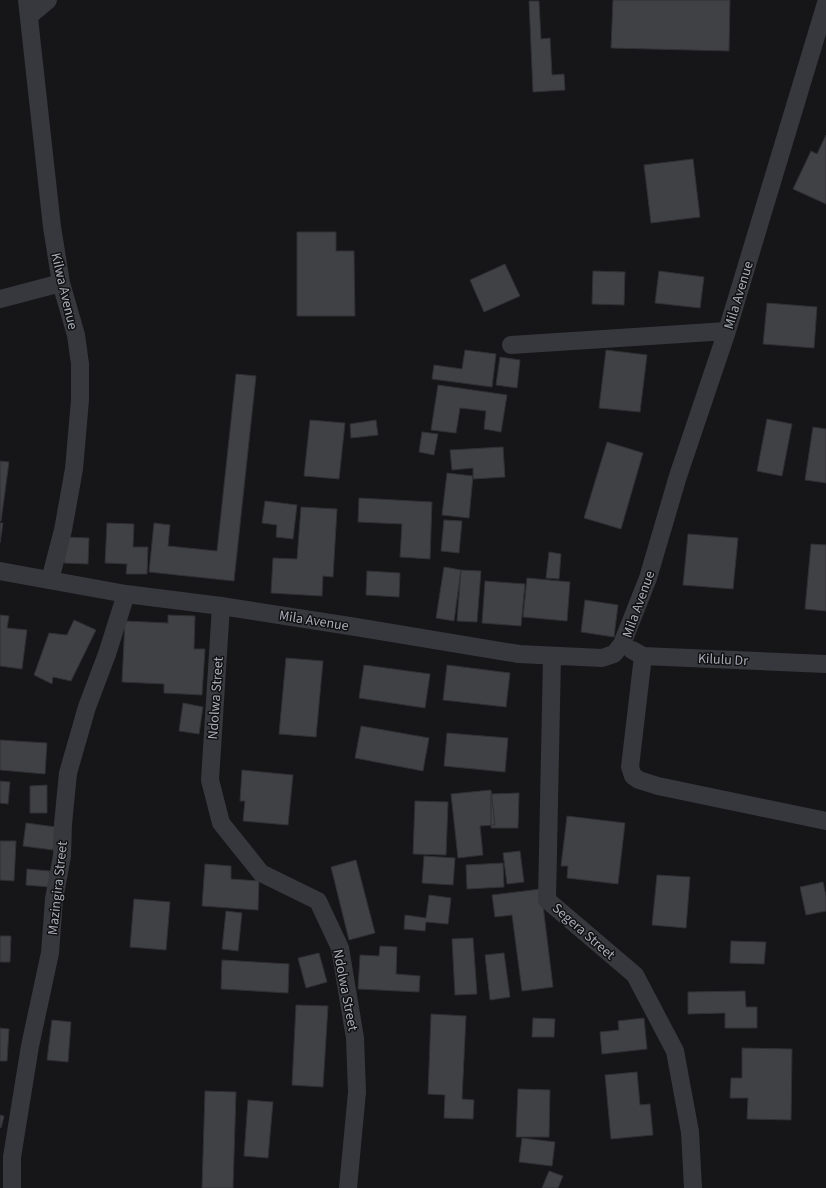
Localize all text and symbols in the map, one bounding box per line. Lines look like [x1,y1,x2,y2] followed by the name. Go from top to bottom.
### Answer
[46,251,83,332] street label: Kilwa Avenue
[719,259,759,332] street label: Mila Avenue
[618,568,660,641] street label: Mila Avenue
[278,606,350,636] street label: Mila Avenue
[697,649,749,671] street label: Kilulu Dr
[203,656,229,740] street label: Ndolwa Street
[43,840,73,936] street label: Mazingira Street
[548,899,619,965] street label: Segera Street
[327,948,363,1033] street label: Ndolwa Street

